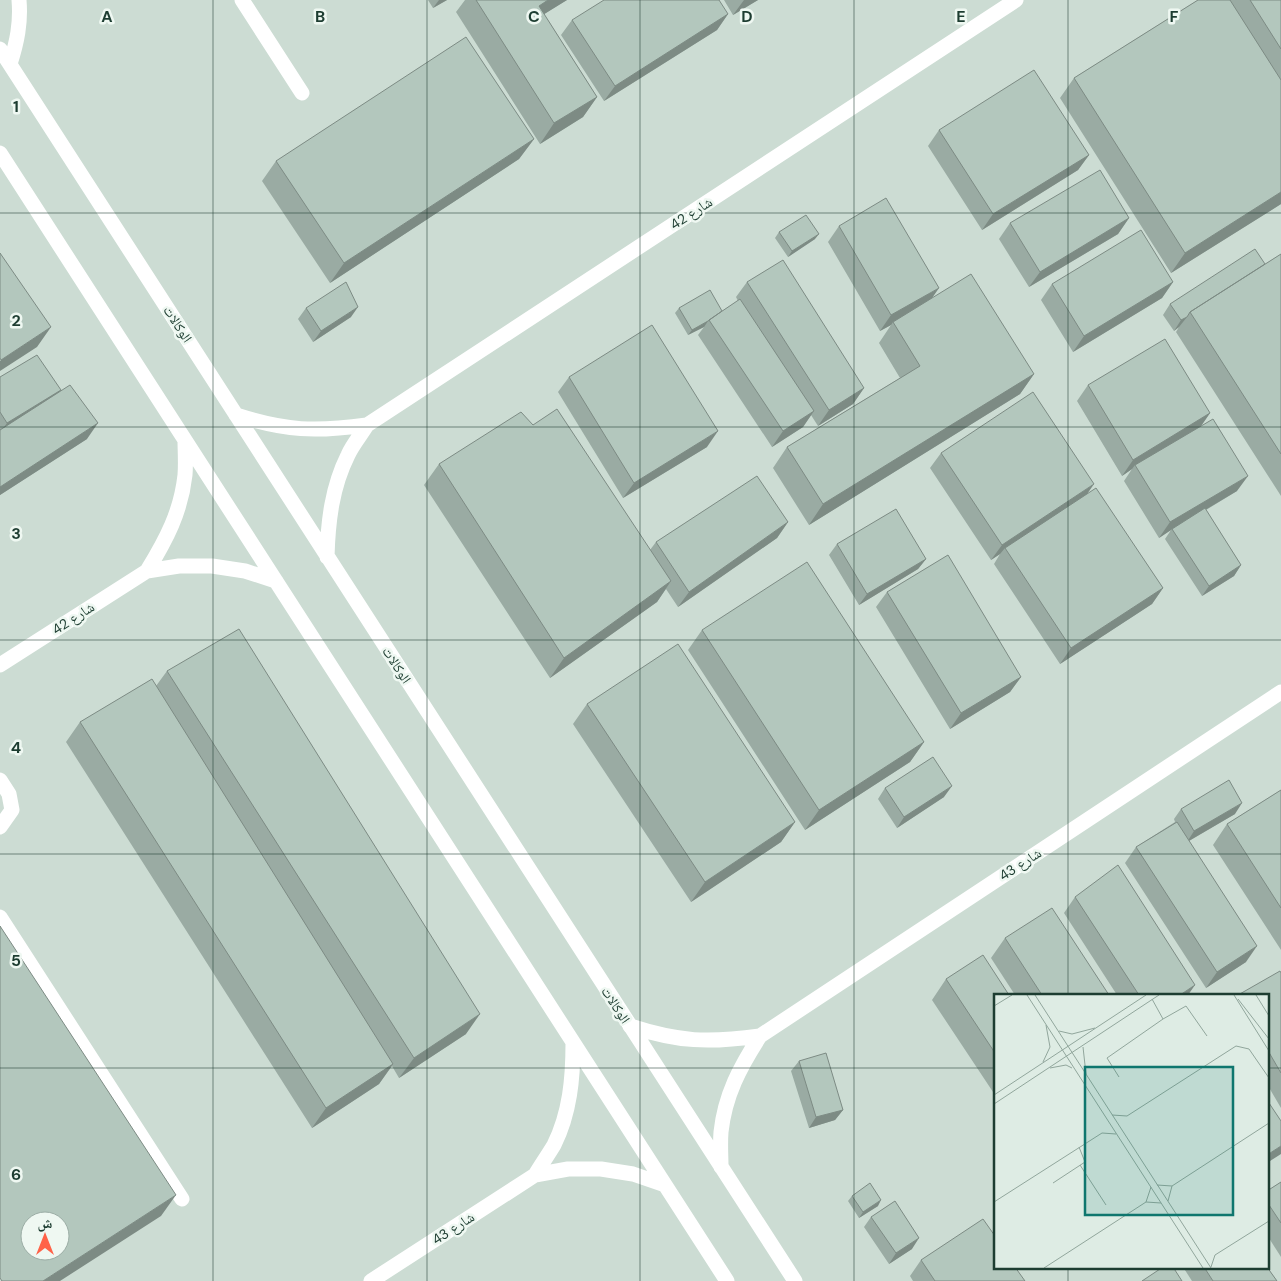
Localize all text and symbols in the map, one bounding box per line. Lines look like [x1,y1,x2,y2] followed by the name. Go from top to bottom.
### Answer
[101,6,113,27] text: A
[315,6,325,27] text: B
[528,6,540,27] text: C
[741,6,753,27] text: D
[956,6,966,27] text: E
[1170,6,1179,27] text: F
[13,96,19,117] text: 1
[666,193,716,234] street label: شارع 42
[159,302,197,346] street label: الوكالات
[11,310,21,331] text: 2
[11,523,21,544] text: 3
[48,598,98,639] street label: شارع 42
[378,643,416,687] street label: الوكالات
[11,737,21,758] text: 4
[995,844,1045,885] street label: شارع 43
[11,950,21,971] text: 5
[597,983,635,1027] street label: الوكالات
[994,994,1268,1268] inset map
[11,1164,21,1185] text: 6
[428,1208,478,1249] street label: شارع 43
[20,1211,70,1261] north arrow
[38,1214,53,1232] text: ش

